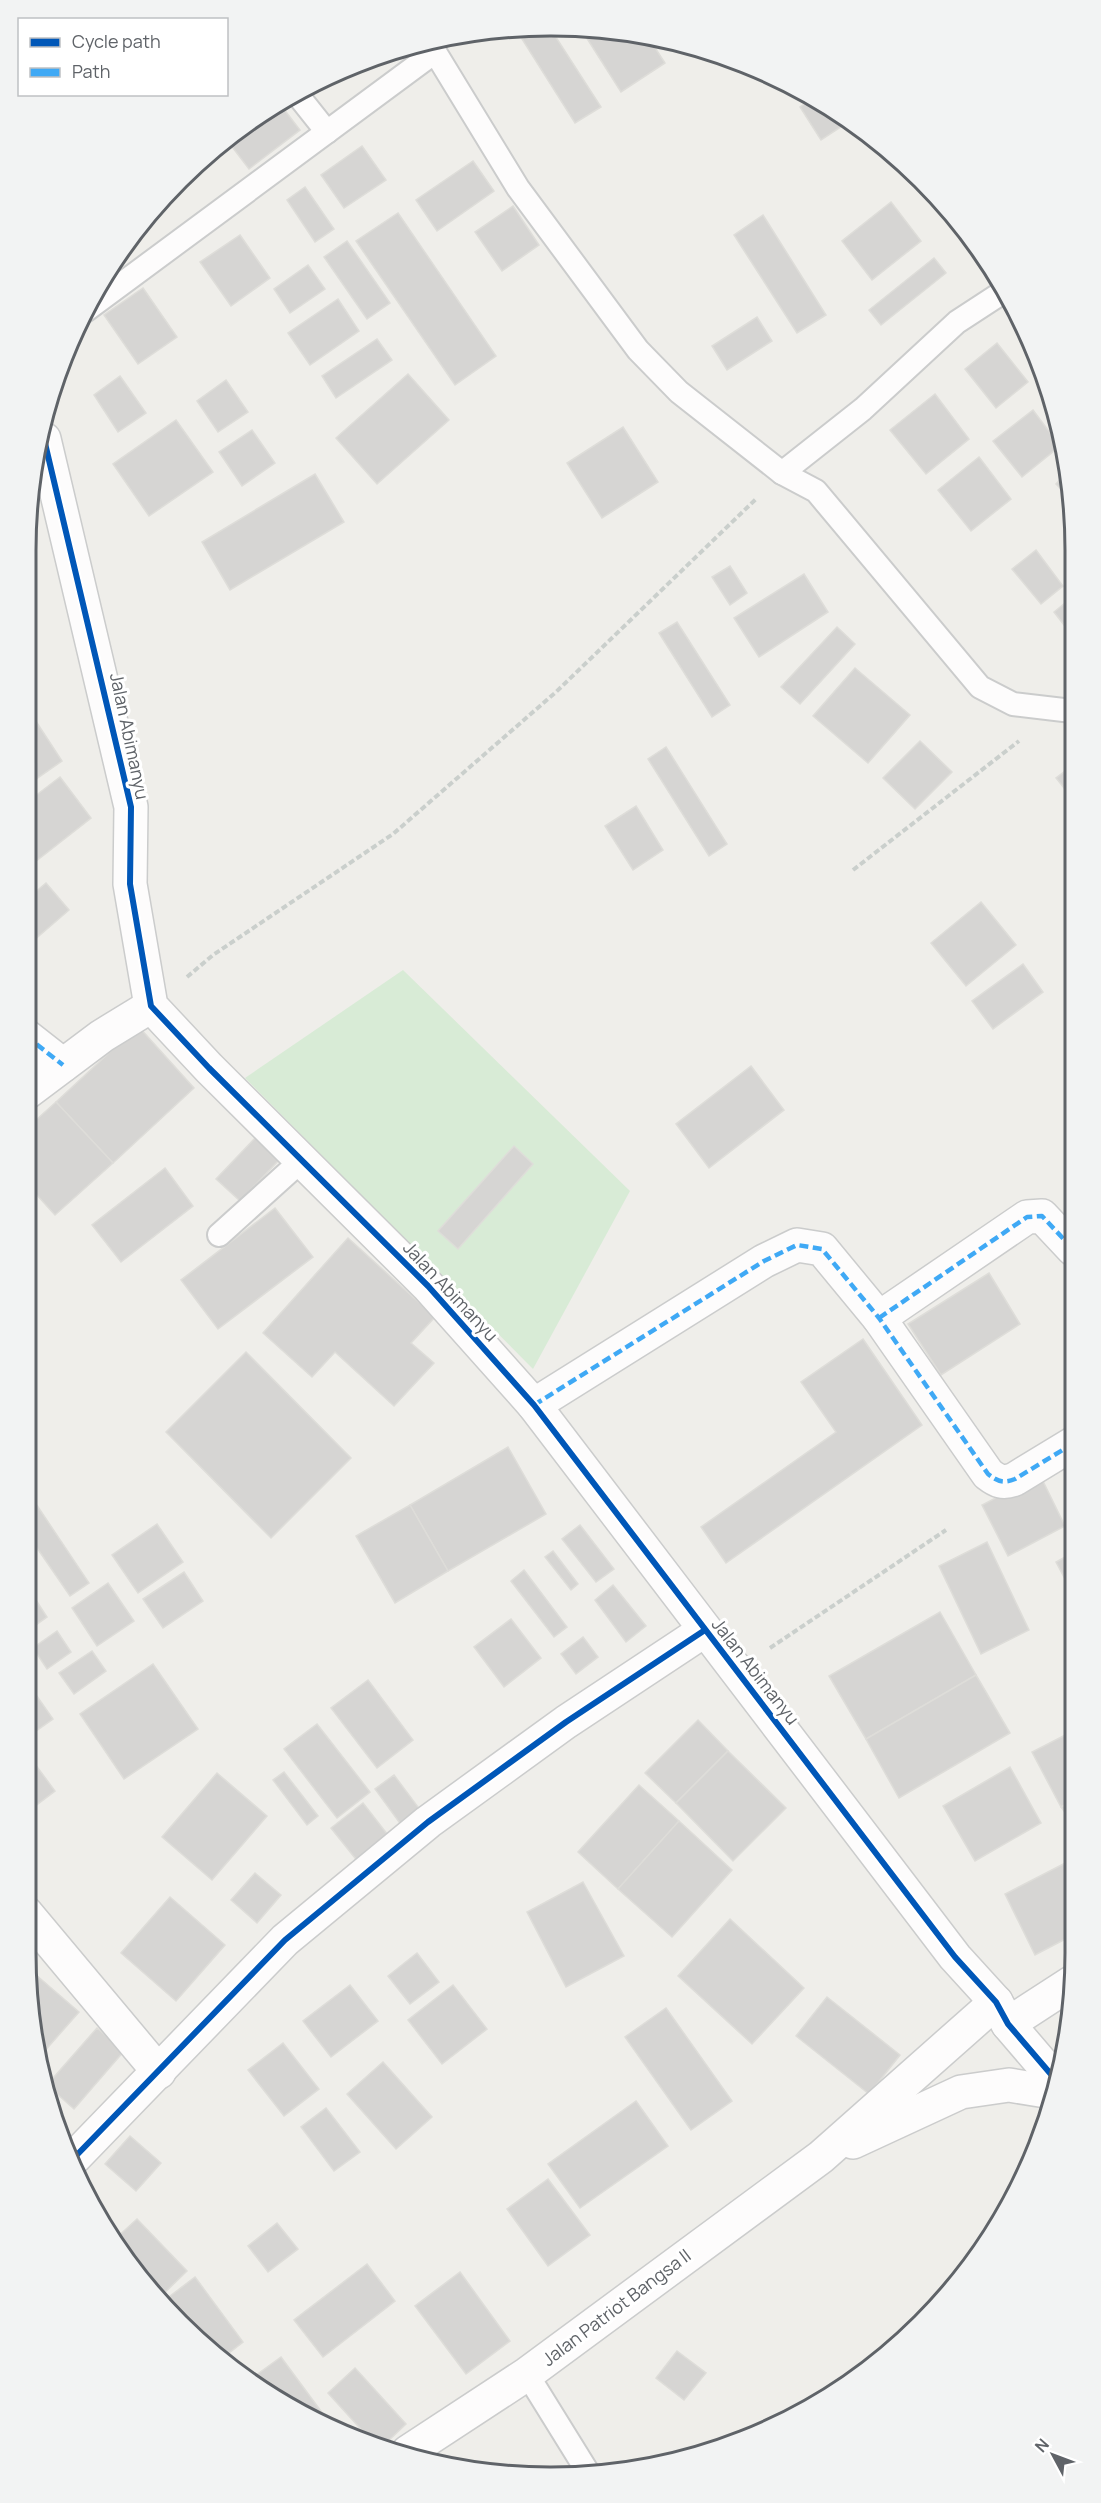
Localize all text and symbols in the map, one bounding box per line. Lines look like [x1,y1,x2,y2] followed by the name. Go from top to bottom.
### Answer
[18,18,228,96] legend
[72,29,161,53] text: Cycle path
[72,59,110,83] text: Path
[105,670,155,802] street label: Jalan Abimanyu
[398,1236,504,1346] street label: Jalan Abimanyu
[707,1613,805,1729] street label: Jalan Abimanyu
[537,2243,695,2371] street label: Jalan Patriot Bangsa II
[1023,2425,1083,2485] north arrow
[1030,2434,1054,2457] text: N

